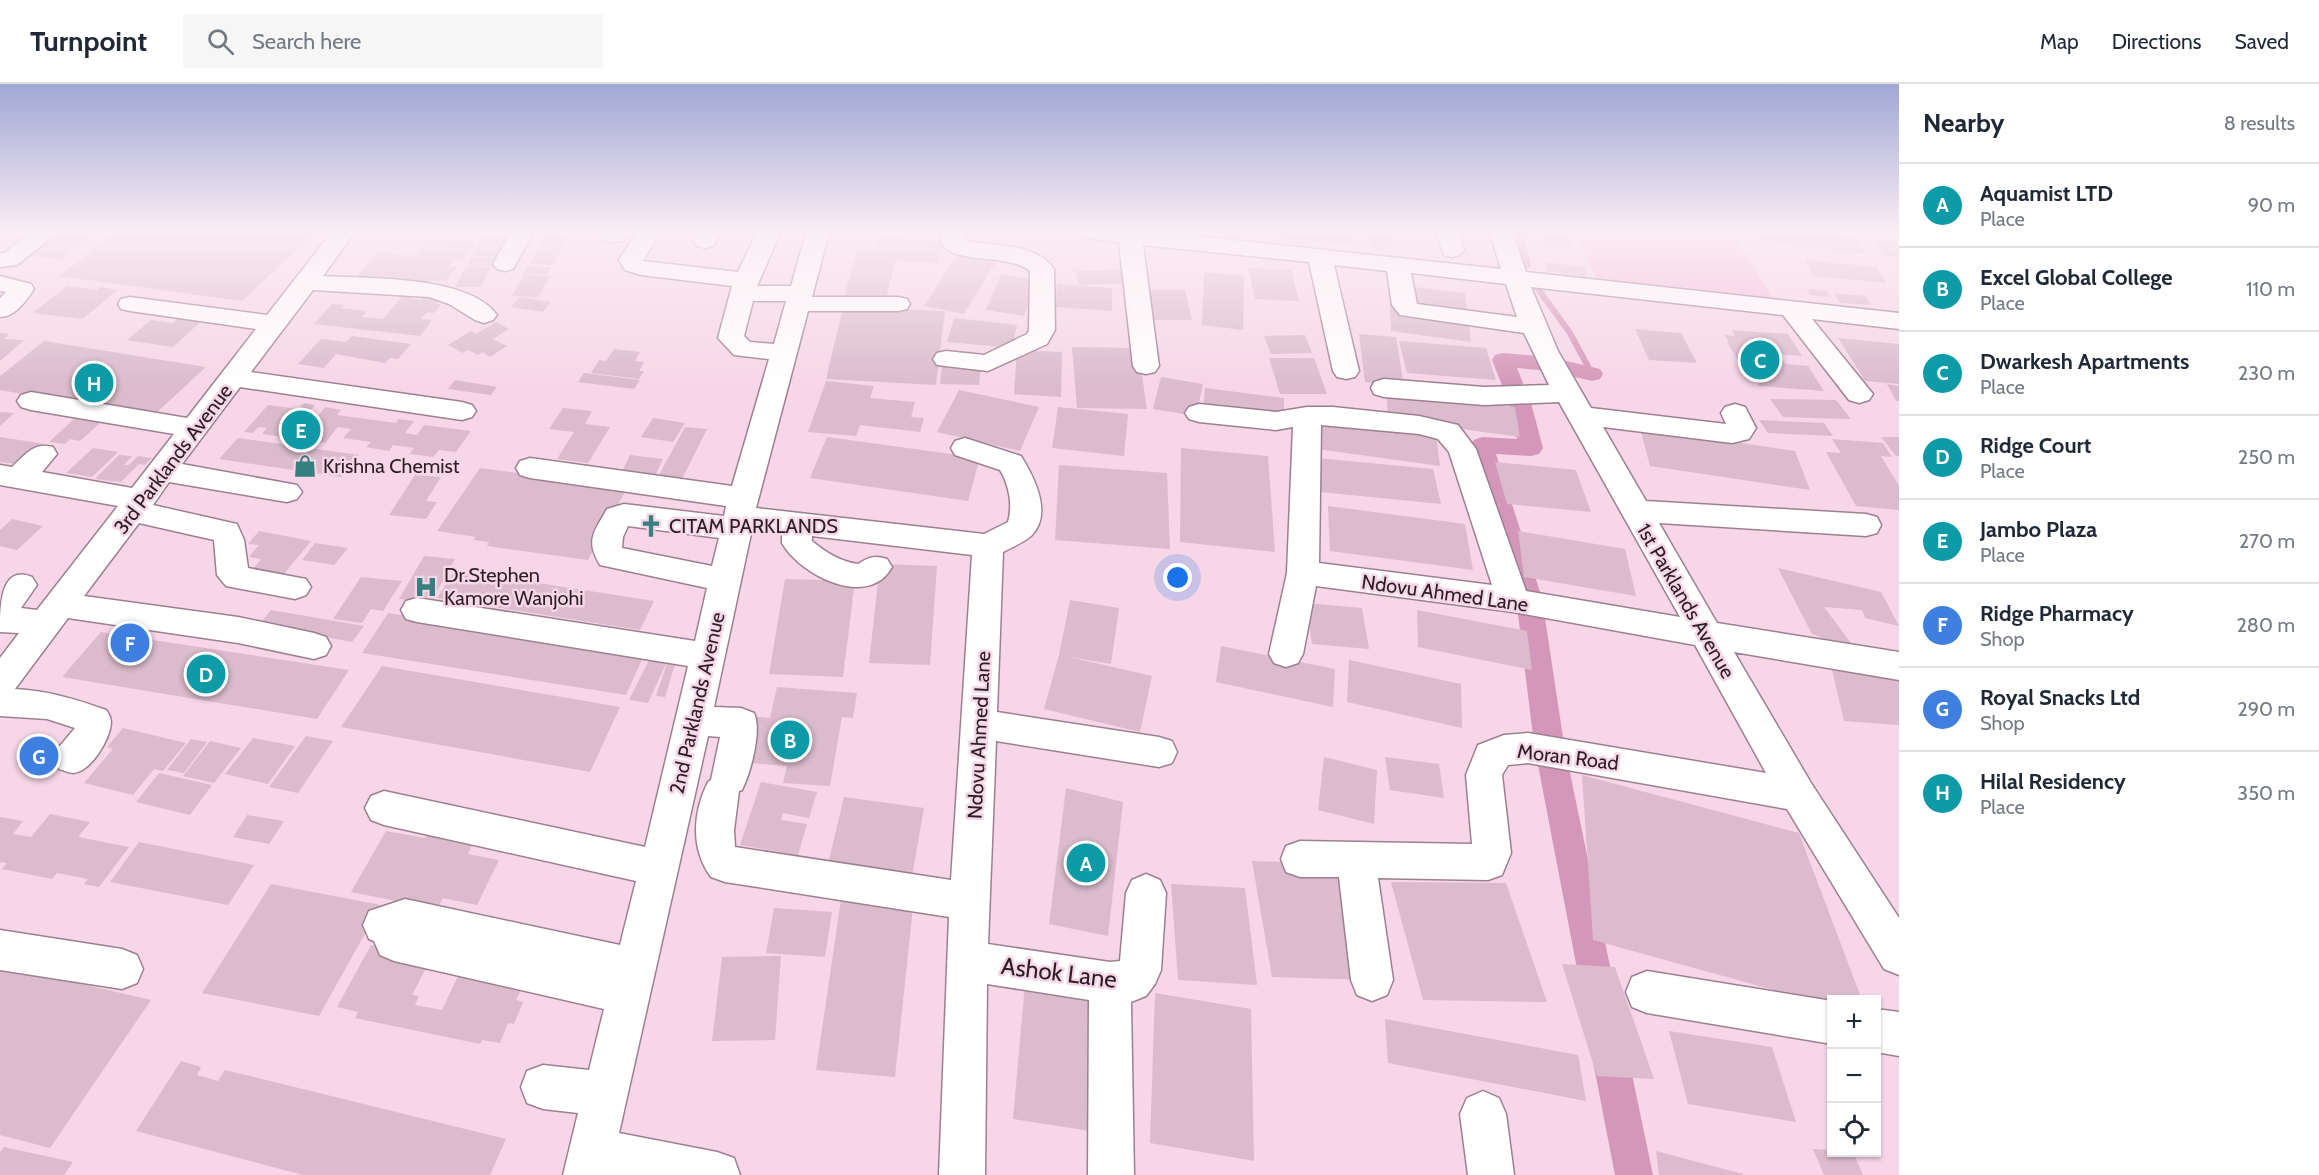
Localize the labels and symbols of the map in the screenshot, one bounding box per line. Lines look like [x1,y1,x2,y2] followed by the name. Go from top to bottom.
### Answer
[1740,338,1780,382] pin: C
[74,360,113,406] pin: H
[109,379,237,539] street label: 3rd Parklands Avenue
[282,408,320,452] pin: E
[292,453,318,479] shop icon: Krishna Chemist
[323,454,460,478] place label: Krishna Chemist
[638,513,664,539] church icon: CITAM PARKLANDS
[669,514,838,538] place label: CITAM PARKLANDS
[1632,519,1740,683] street label: 1st Parklands Avenue
[444,563,583,610] place label: Dr.Stephen Kamore Wanjohi
[1163,563,1192,592] your location
[1360,569,1530,617] street label: Ndovu Ahmed Lane
[413,574,439,600] hospital icon: Dr.Stephen Kamore Wanjohi
[664,610,730,796] street label: 2nd Parklands Avenue
[110,620,150,666] pin: F
[963,650,995,820] street label: Ndovu Ahmed Lane
[186,652,226,696] pin: D
[770,718,810,762] pin: B
[20,734,58,778] pin: G
[1516,739,1620,775] street label: Moran Road
[1066,840,1106,886] pin: A
[1000,951,1119,994] street label: Ashok Lane

